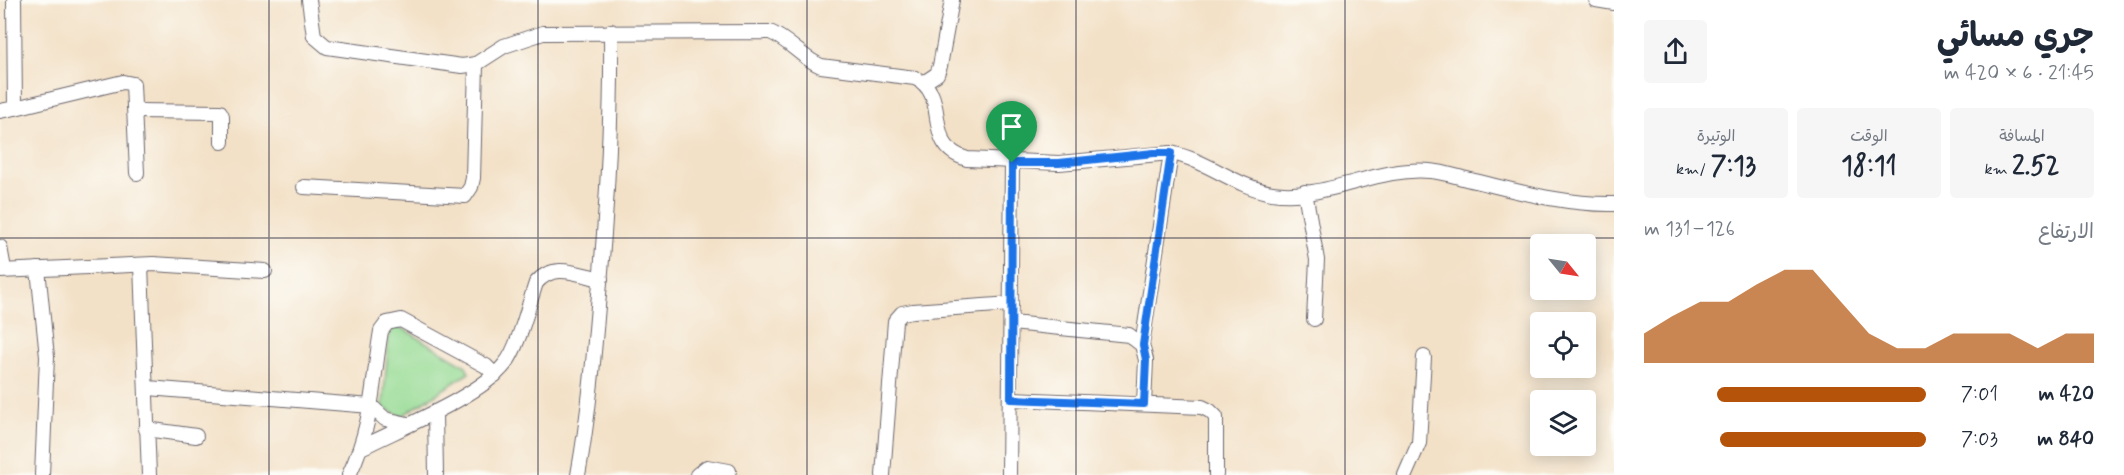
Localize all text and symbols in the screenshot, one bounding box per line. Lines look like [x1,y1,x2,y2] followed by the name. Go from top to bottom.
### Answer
[1937,15,2094,59] text: جري مسائي
[1644,20,1707,83] button: share
[1944,60,2094,87] text: 21:45 · 6 × 420 m
[986,101,1037,163] pin
[995,110,1028,143] icon: arrive
[1697,126,1735,147] text: الوتيرة
[1850,126,1888,147] text: الوقت
[1999,126,2045,147] text: المسافة
[1711,150,1756,184] text: 7:13
[1841,150,1897,184] text: 18:11
[2012,150,2060,184] text: 2.52
[1676,159,1711,180] text: /km
[1984,159,2012,180] text: km
[1644,216,1735,243] text: 126–131 m
[2038,219,2094,246] text: الارتفاع
[1530,234,1596,300] north arrow
[1530,234,1596,456] map controls
[1530,312,1596,378] button: locate
[1961,381,1998,408] text: 7:01
[2038,381,2094,408] text: 420 m
[1530,390,1596,456] button: layers
[1961,426,1998,453] text: 7:03
[2037,426,2094,453] text: 840 m

